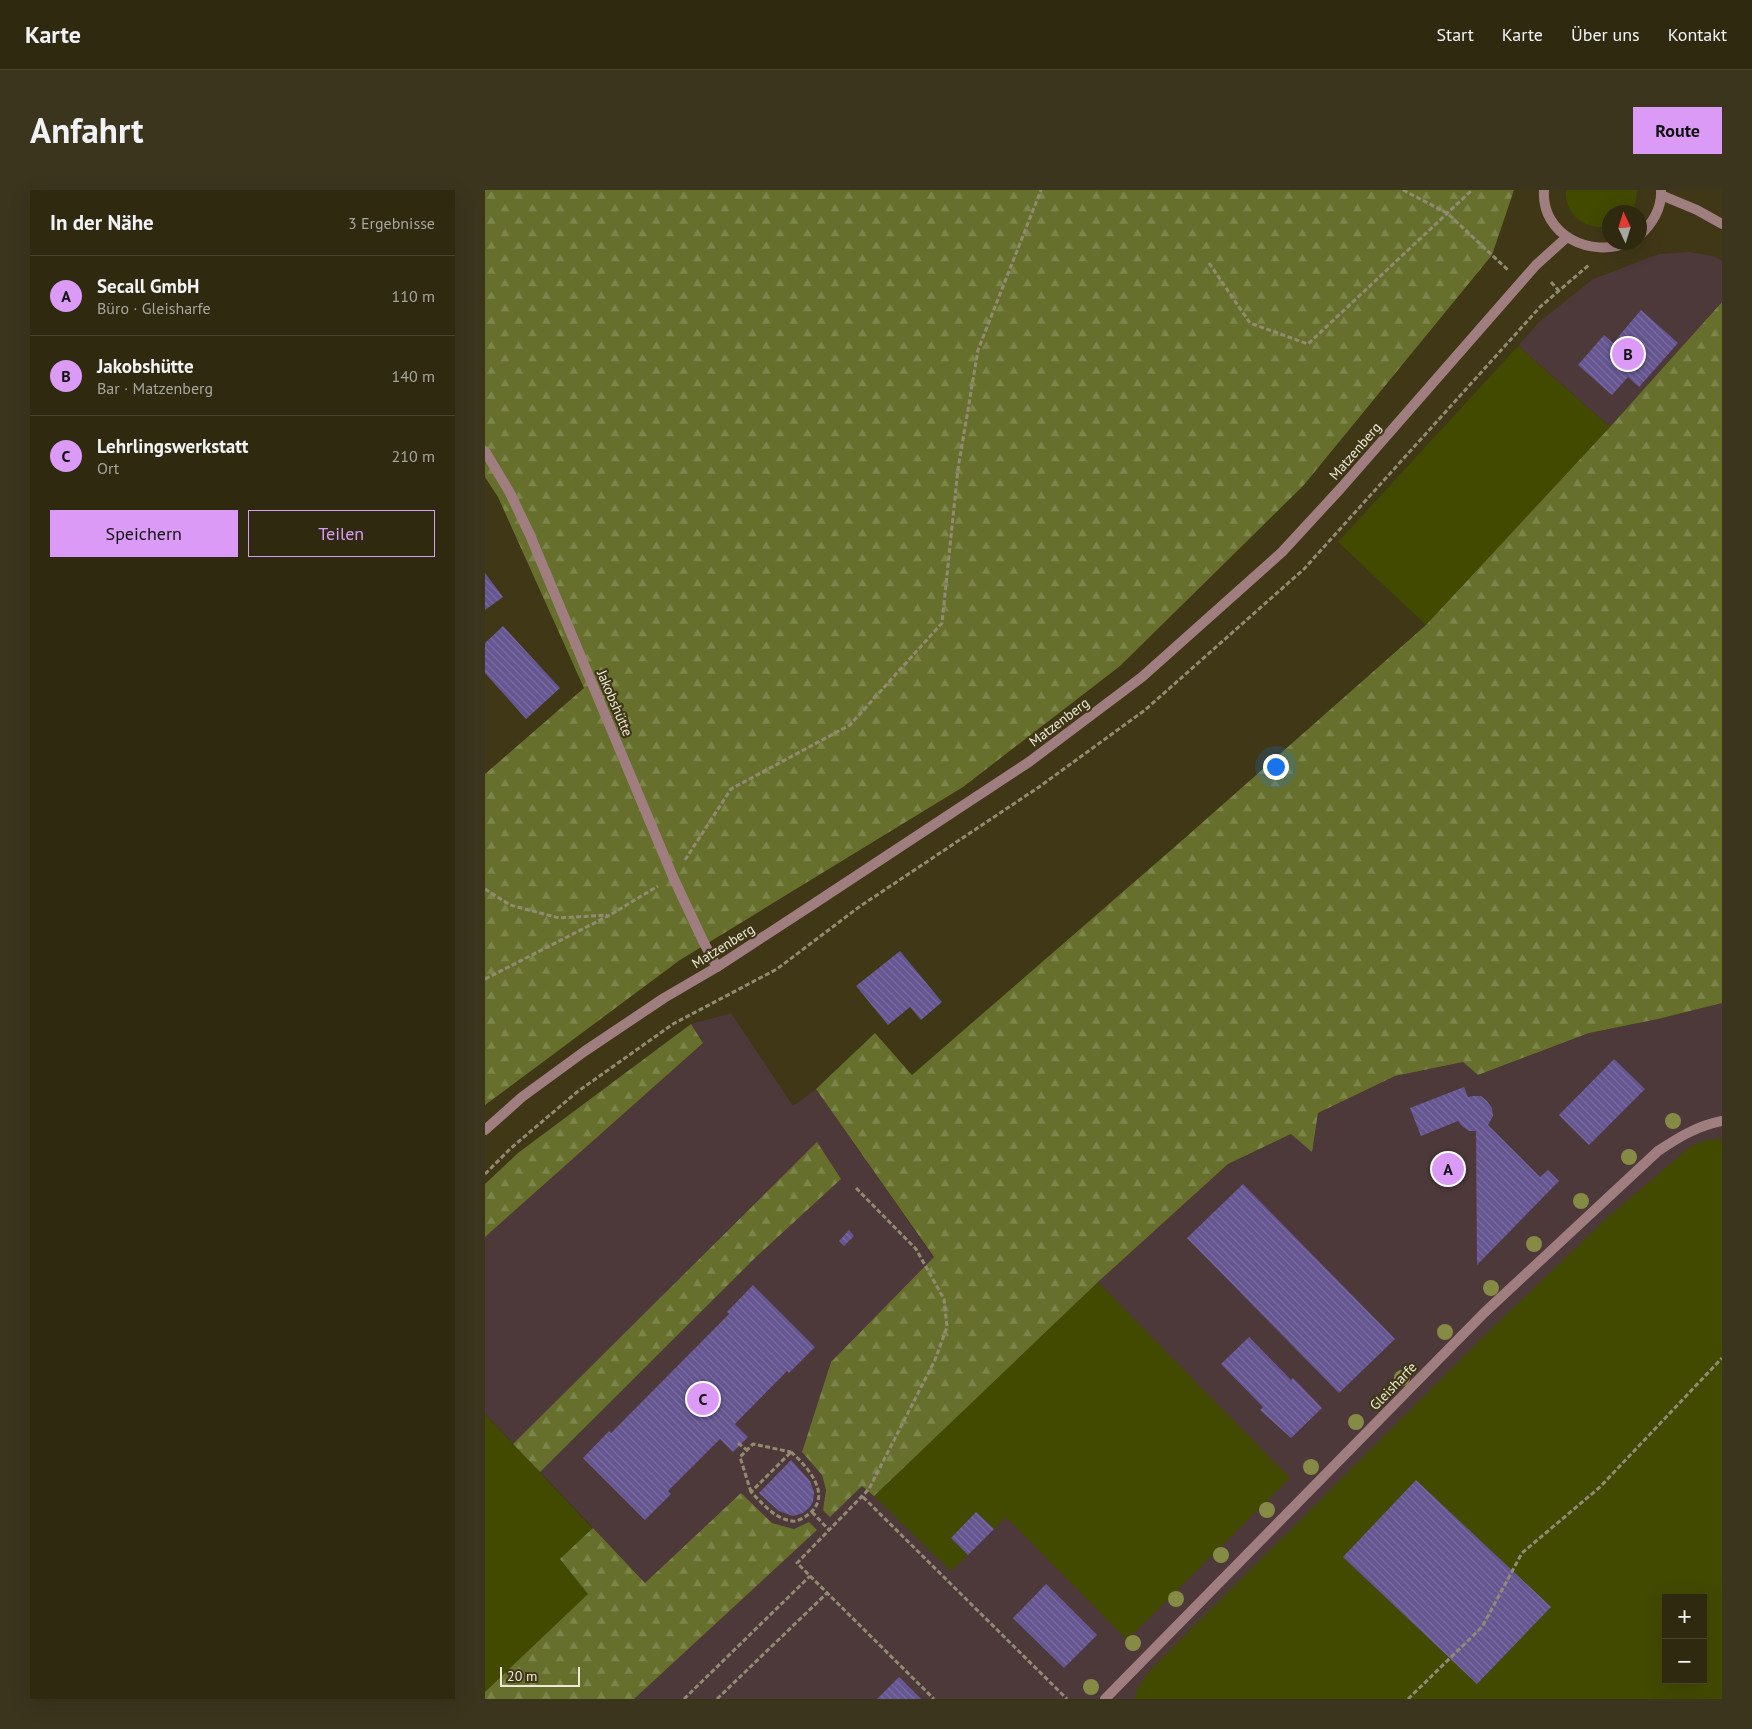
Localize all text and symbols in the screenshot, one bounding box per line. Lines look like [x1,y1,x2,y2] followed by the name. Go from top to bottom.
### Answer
[25,19,81,50] text: Karte
[1436,23,1474,46] text: Start
[1502,23,1543,46] text: Karte
[1571,23,1640,46] text: Über uns
[1668,23,1727,46] text: Kontakt
[30,107,143,153] text: Anfahrt
[1633,107,1722,154] button: Route
[1602,205,1647,250] north arrow
[50,209,154,236] text: In der Nähe
[348,213,435,233] text: 3 Ergebnisse
[97,274,199,298] text: Secall GmbH
[61,286,71,306] text: A
[392,286,435,306] text: 110 m
[97,298,211,318] text: Büro · Gleisharfe
[1612,335,1644,373] pin: B
[97,354,194,378] text: Jakobshütte
[61,366,71,386] text: B
[392,366,435,386] text: 140 m
[97,378,213,398] text: Bar · Matzenberg
[1325,418,1385,484] street label: Matzenberg
[97,434,248,458] text: Lehrlingswerkstatt
[62,446,70,466] text: C
[392,446,435,466] text: 210 m
[97,458,119,478] text: Ort
[50,510,238,557] button: Speichern
[248,510,435,557] button: Teilen
[593,666,637,739] street label: Jakobshütte
[1025,694,1093,750] street label: Matzenberg
[1263,754,1289,780] your location
[688,920,758,972] street label: Matzenberg
[1432,1150,1464,1188] pin: A
[1366,1358,1420,1414] street label: Gleisharfe
[687,1380,719,1418] pin: C
[1662,1594,1707,1684] map controls
[1662,1594,1707,1639] button: +
[1662,1639,1707,1684] button: −
[500,1664,580,1687] scale bar
[507,1667,537,1685] text: 20 m

